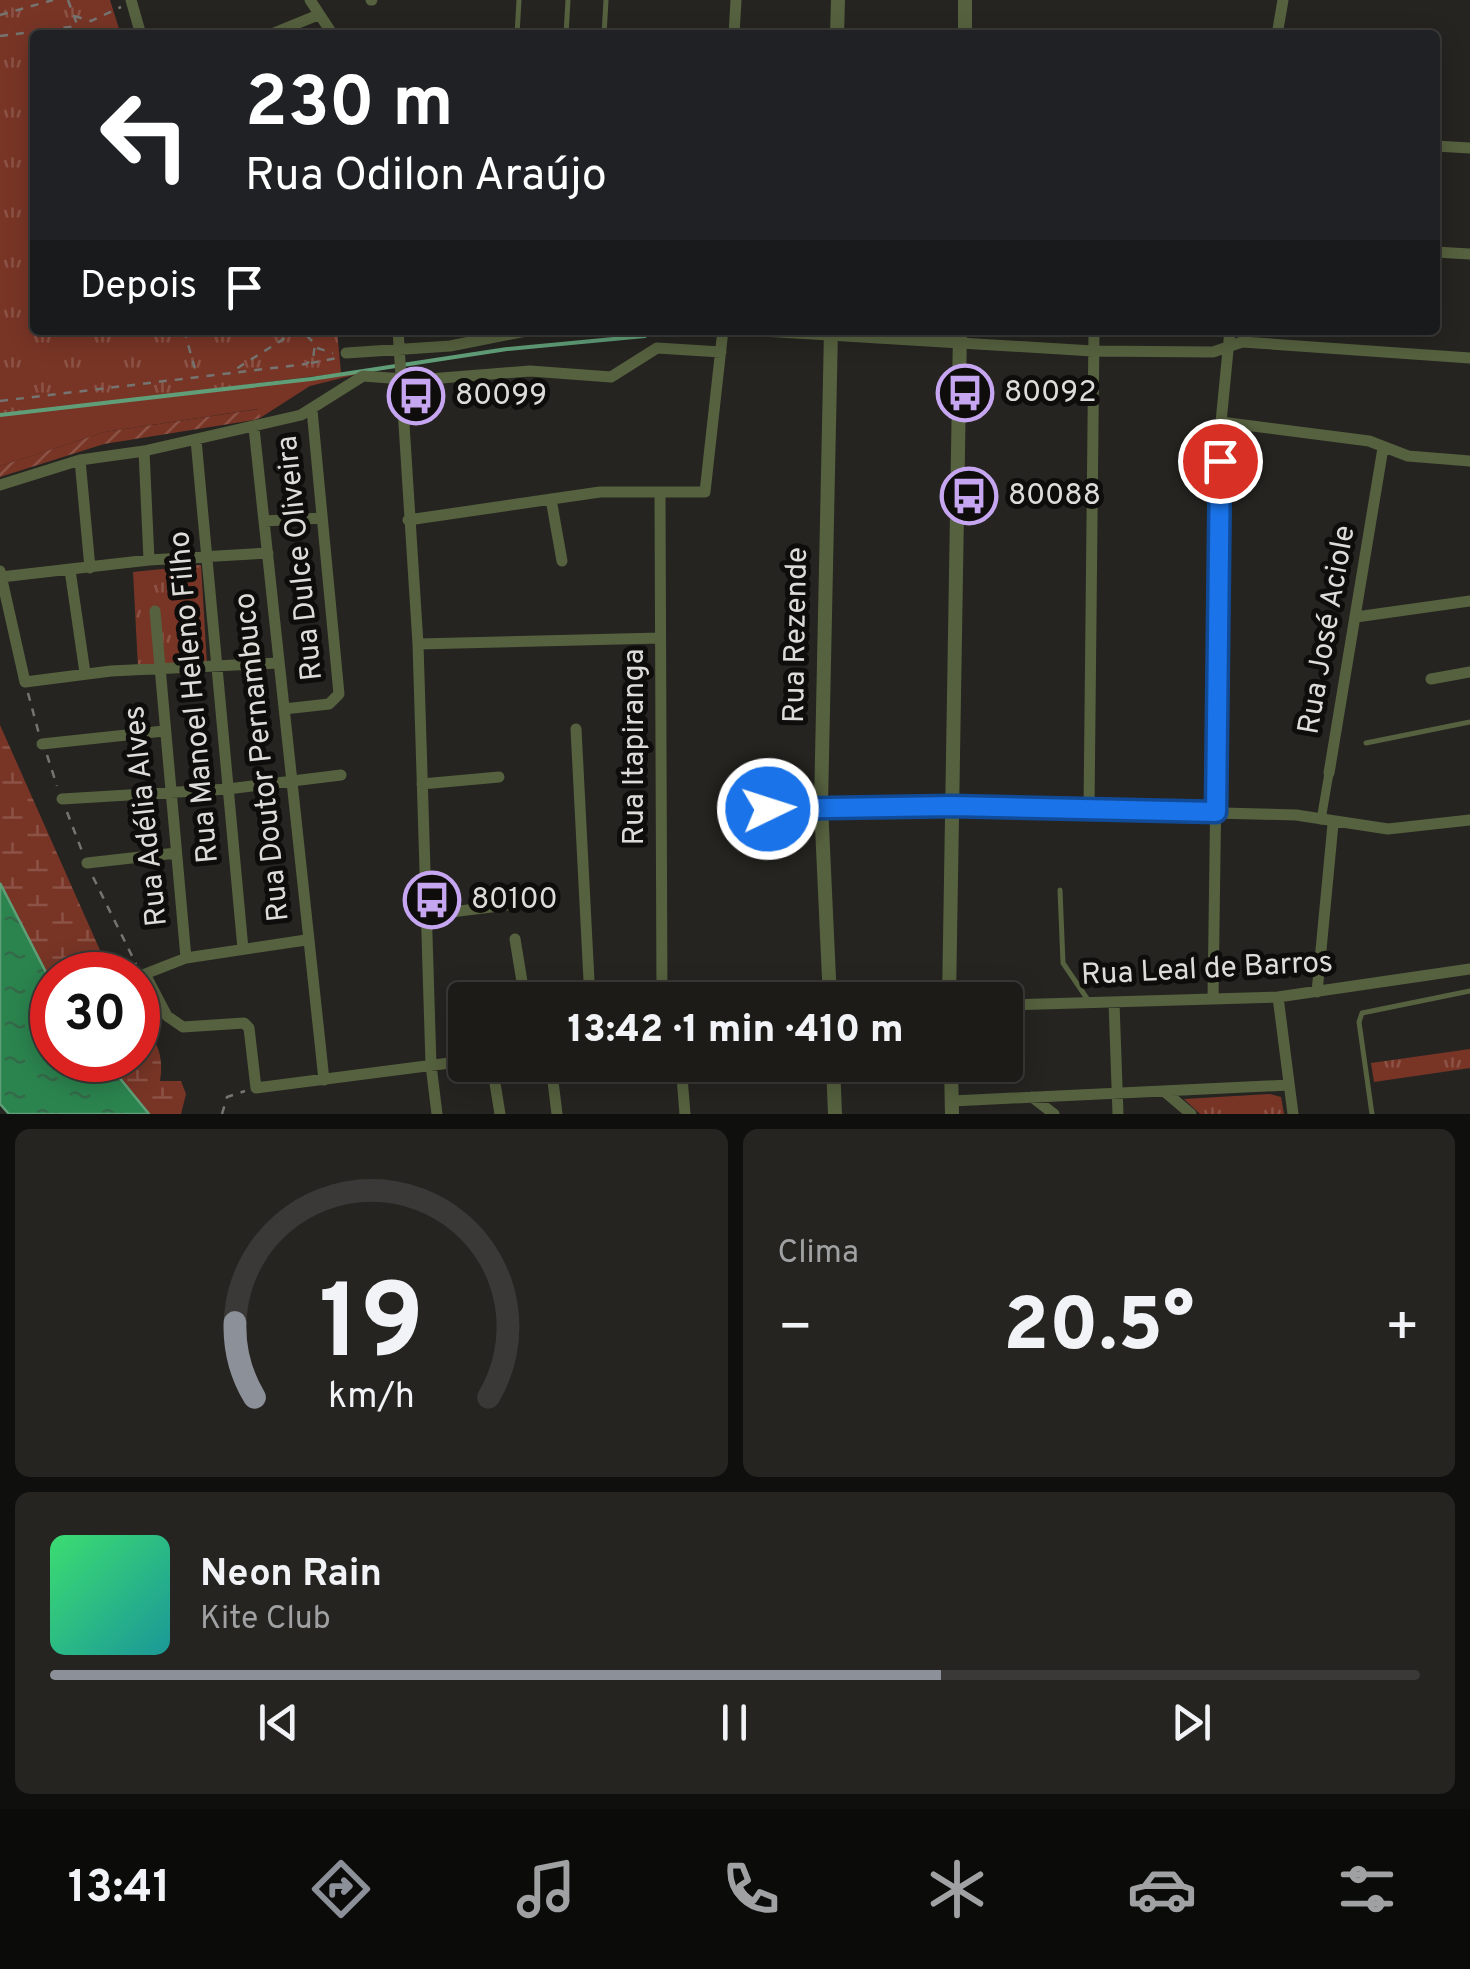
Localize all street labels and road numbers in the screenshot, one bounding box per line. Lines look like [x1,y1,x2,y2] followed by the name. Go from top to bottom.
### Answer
[270,434,332,682] street label: Rua Dulce Oliveira
[1291,523,1365,737] street label: Rua José Aciole
[162,529,228,865] street label: Rua Manoel Heleno Filho
[777,547,817,723] street label: Rua Rezende
[227,591,299,923] street label: Rua Doutor Pernambuco
[617,648,654,846] street label: Rua Itapiranga
[117,704,177,928] street label: Rua Adélia Alves
[1080,945,1334,995] street label: Rua Leal de Barros

